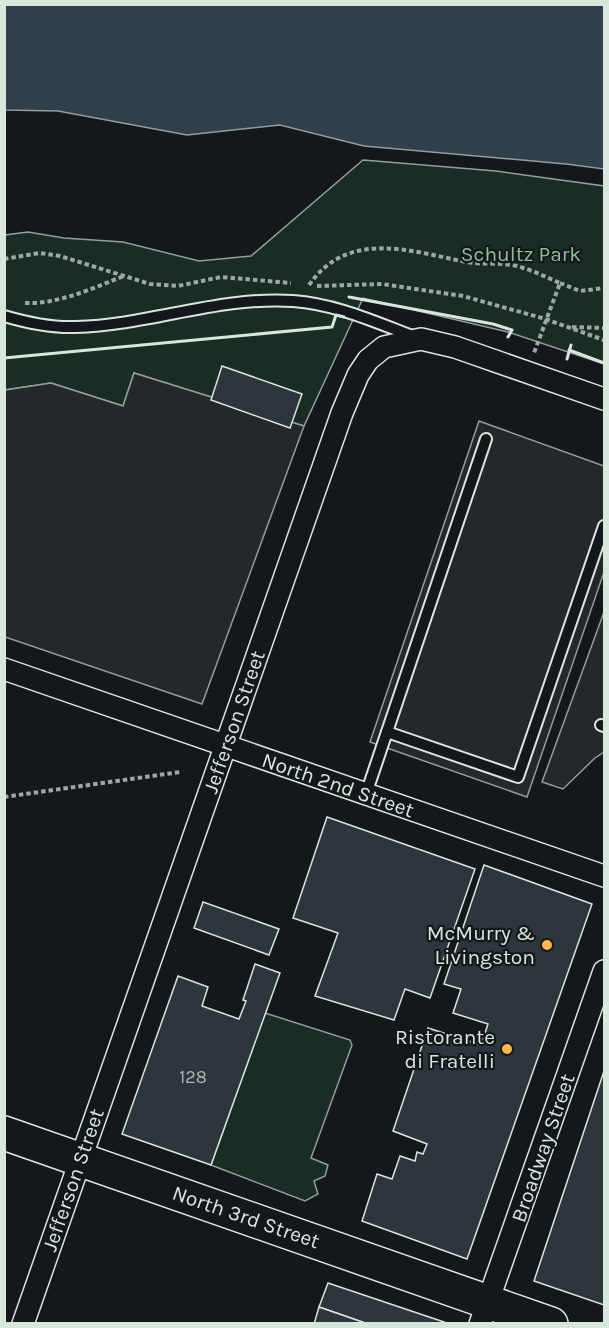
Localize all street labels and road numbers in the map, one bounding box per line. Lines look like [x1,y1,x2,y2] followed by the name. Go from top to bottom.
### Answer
[198,647,270,797] street label: Jefferson Street
[259,748,417,822] street label: North 2nd Street
[506,1071,580,1225] street label: Broadway Street
[37,1105,109,1255] street label: Jefferson Street
[169,1181,323,1253] street label: North 3rd Street

